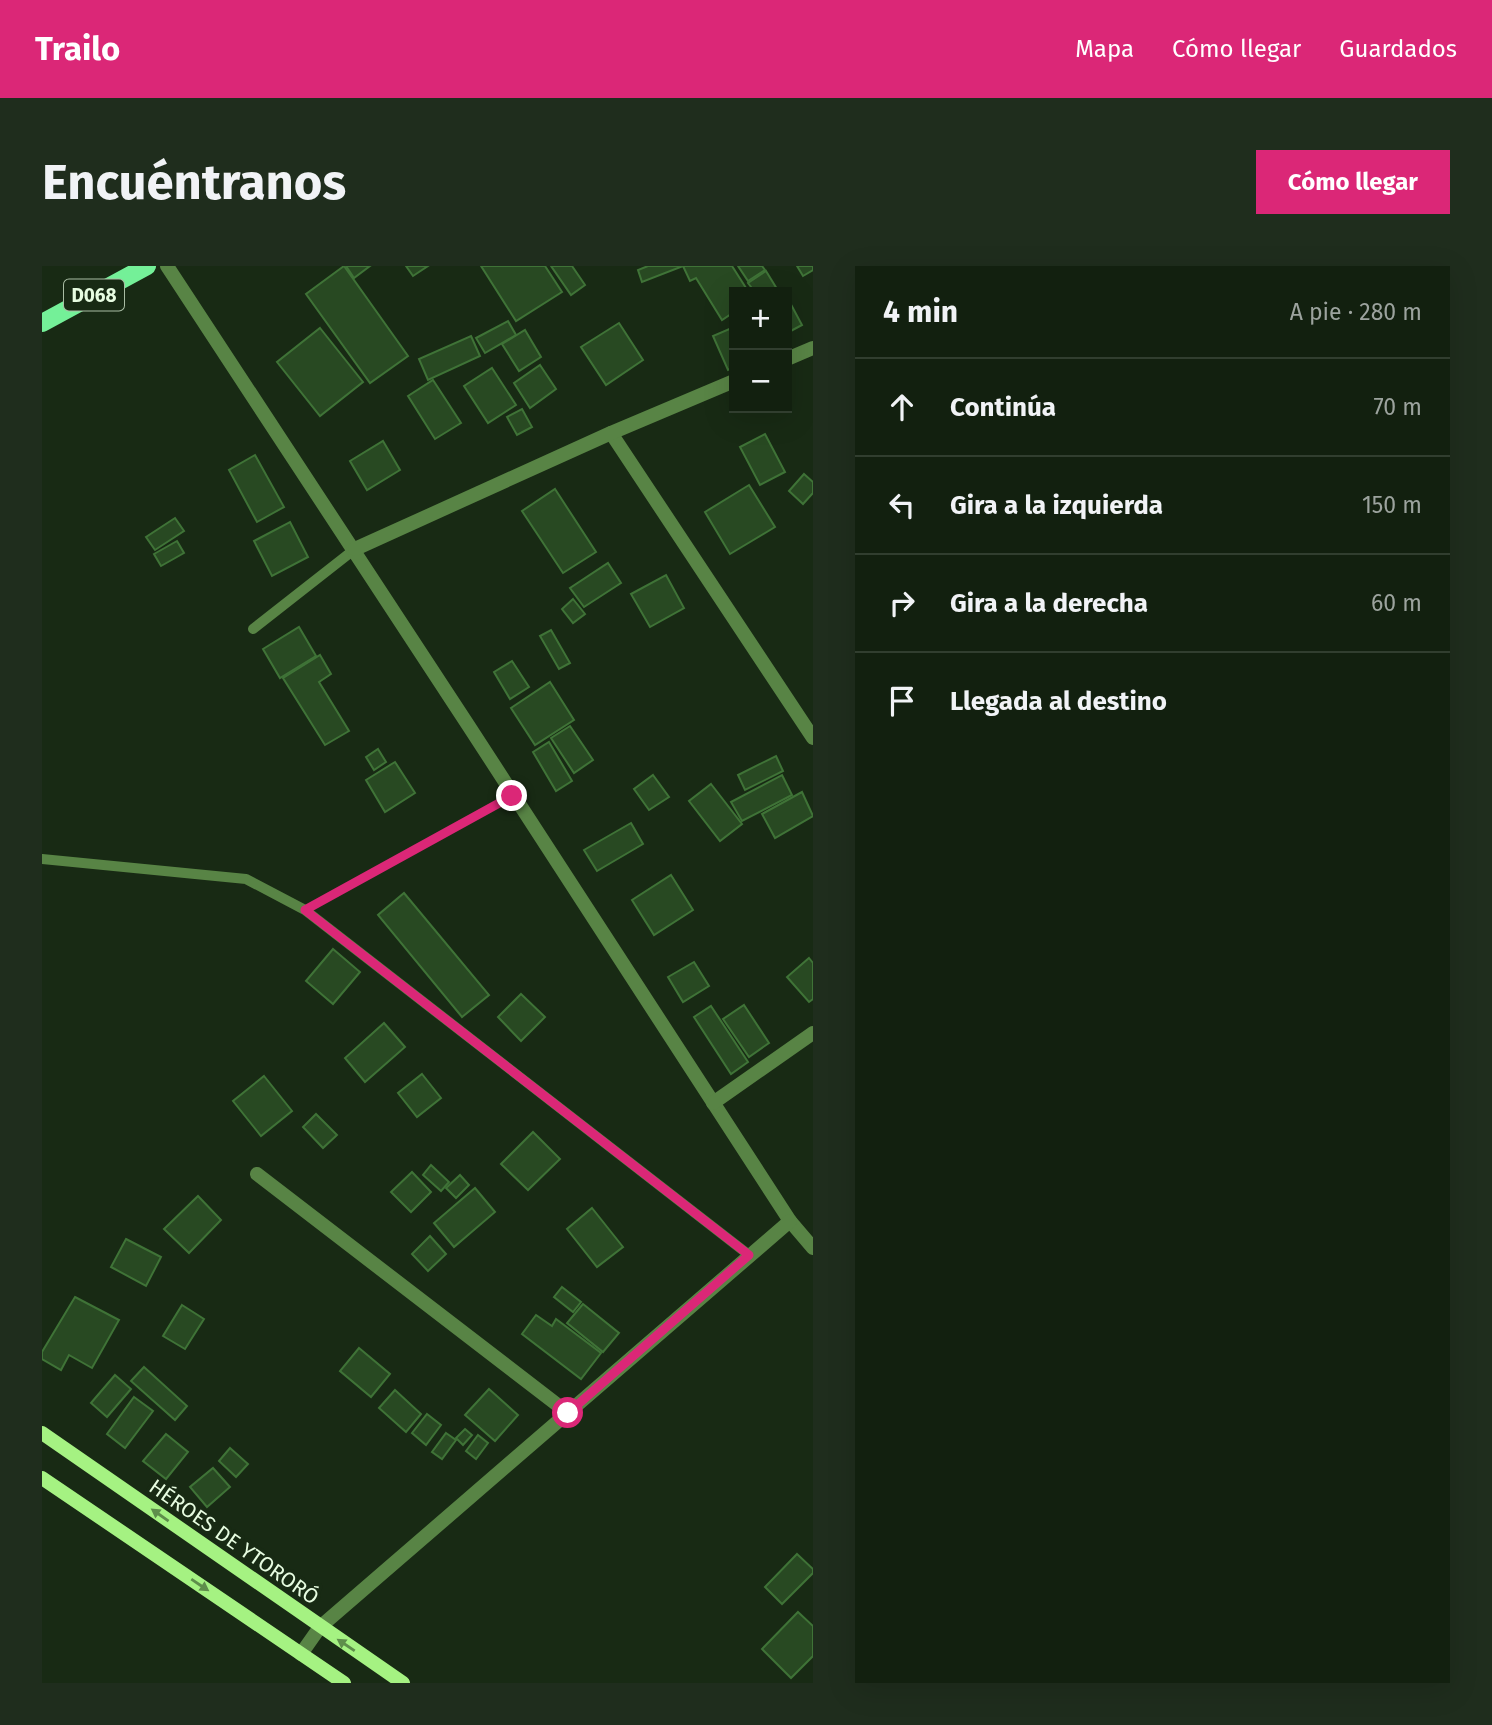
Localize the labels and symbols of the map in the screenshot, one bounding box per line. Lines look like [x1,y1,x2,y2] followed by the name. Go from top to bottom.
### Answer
[64,280,124,310] road number: D068
[496,780,527,811] route end
[552,1397,583,1428] route start
[144,1474,324,1610] street label: HÉROES DE YTORORÓ
[150,1509,169,1522] one-way arrow
[191,1578,209,1592] one-way arrow
[337,1639,356,1652] one-way arrow

